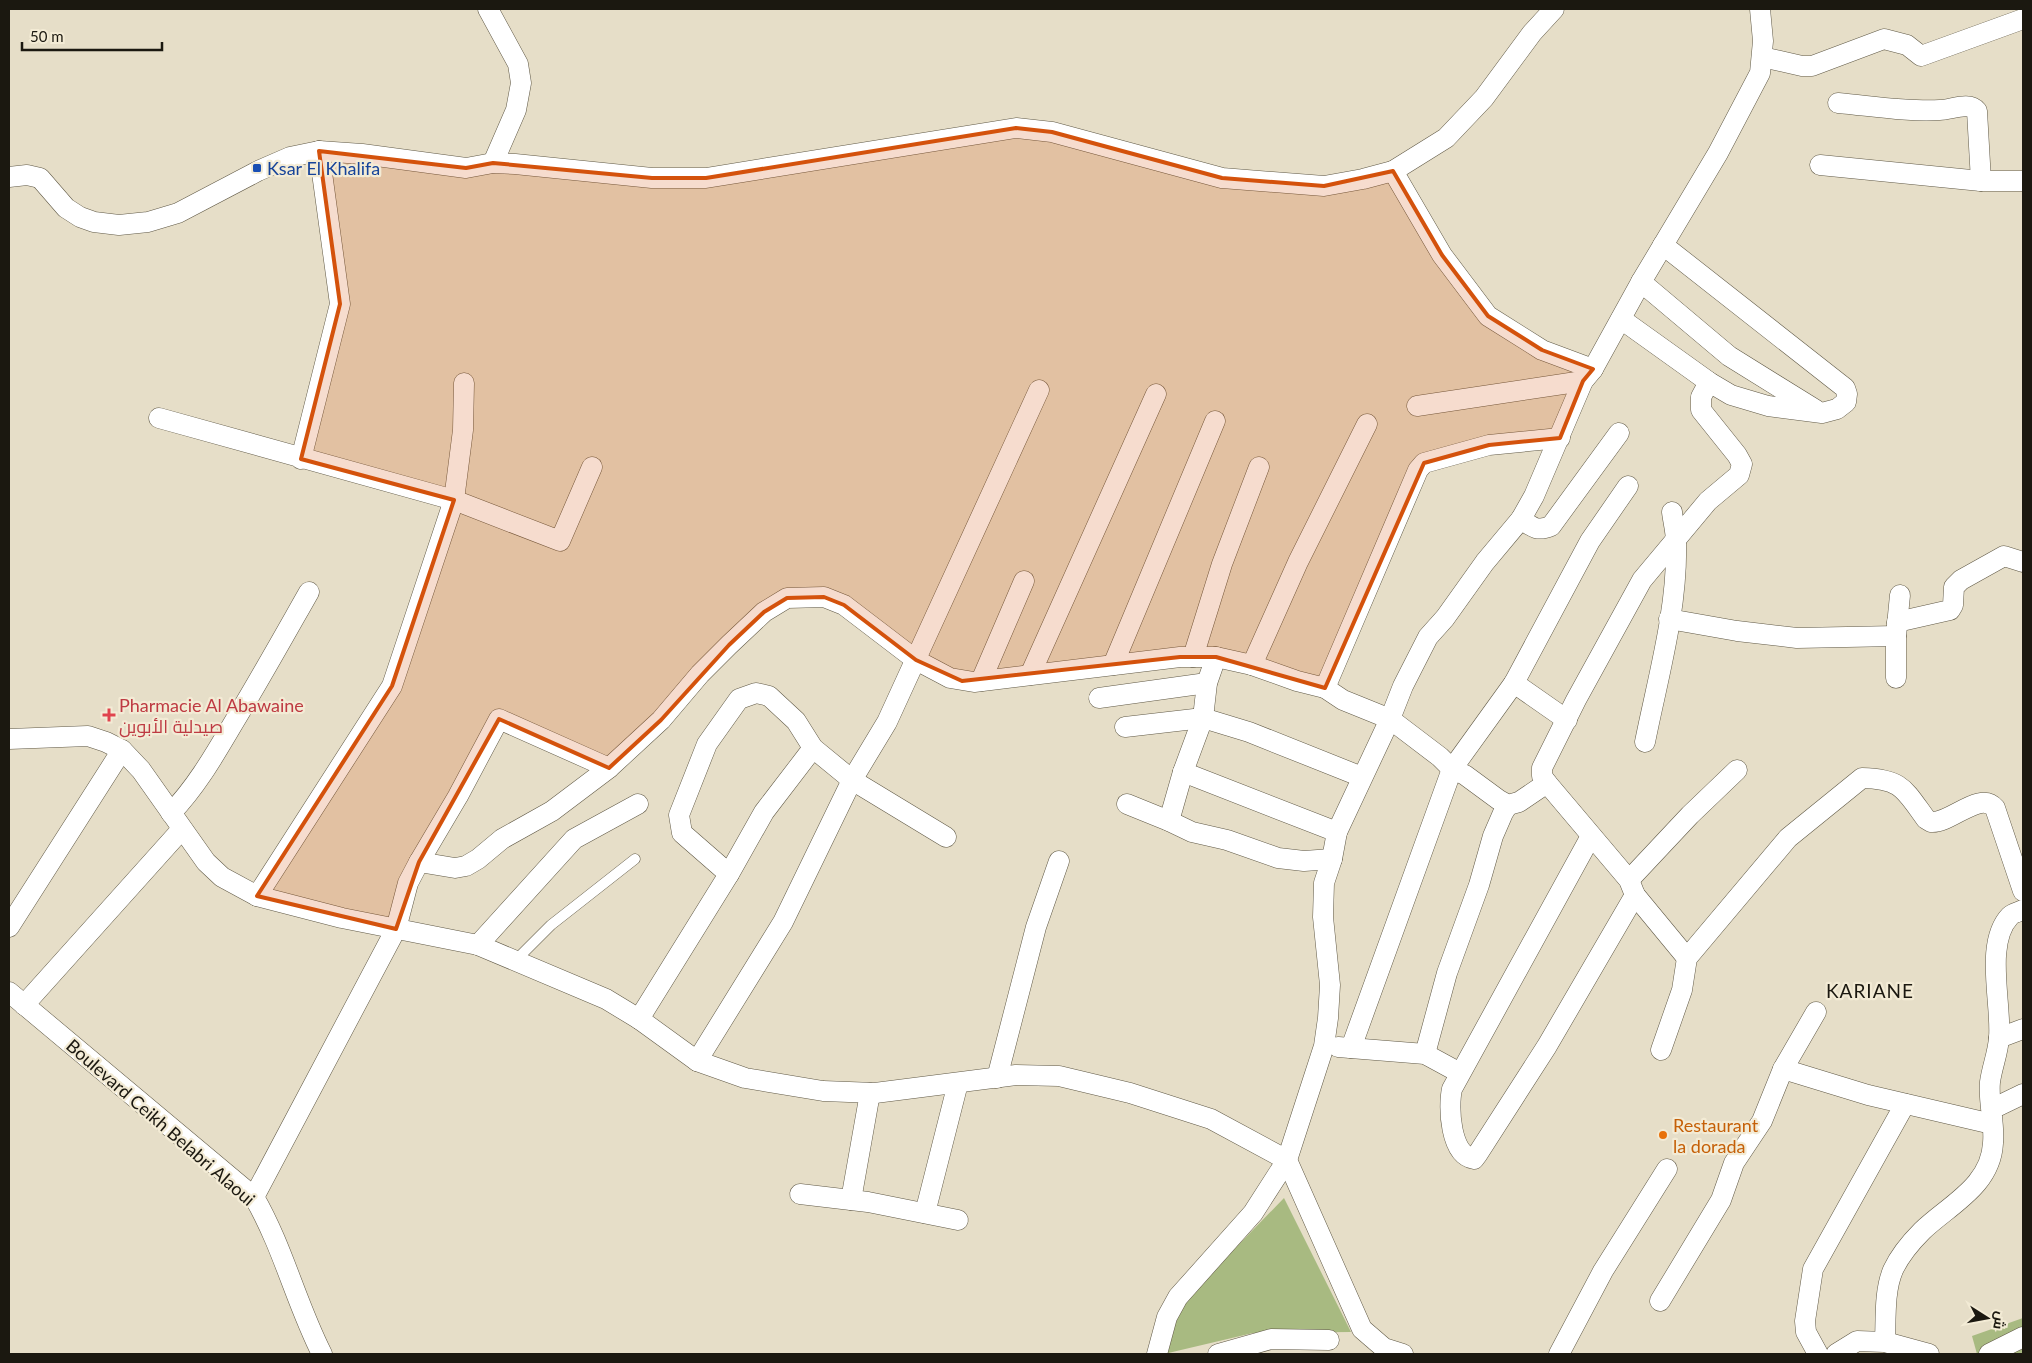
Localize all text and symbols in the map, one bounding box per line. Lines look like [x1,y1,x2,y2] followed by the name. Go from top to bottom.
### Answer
[22,20,162,52] scale bar
[30,27,64,45] text: 50 m
[267,157,380,179] place label: Ksar El Khalifa
[251,162,263,174] marker: Ksar El Khalifa
[119,694,304,738] place label: Pharmacie Al Abawaine صيدلية الأبوين
[103,709,115,721] marker: Pharmacie Al Abawaine صيدلية الأبوين
[1826,979,1914,1002] district label: KARIANE
[62,1034,260,1210] street label: Boulevard Ceikh Belabri Alaoui
[1673,1114,1759,1157] place label: Restaurant la dorada
[1657,1129,1669,1141] marker: Restaurant la dorada
[1962,1293,2012,1343] north arrow
[1989,1310,2010,1331] text: ش

